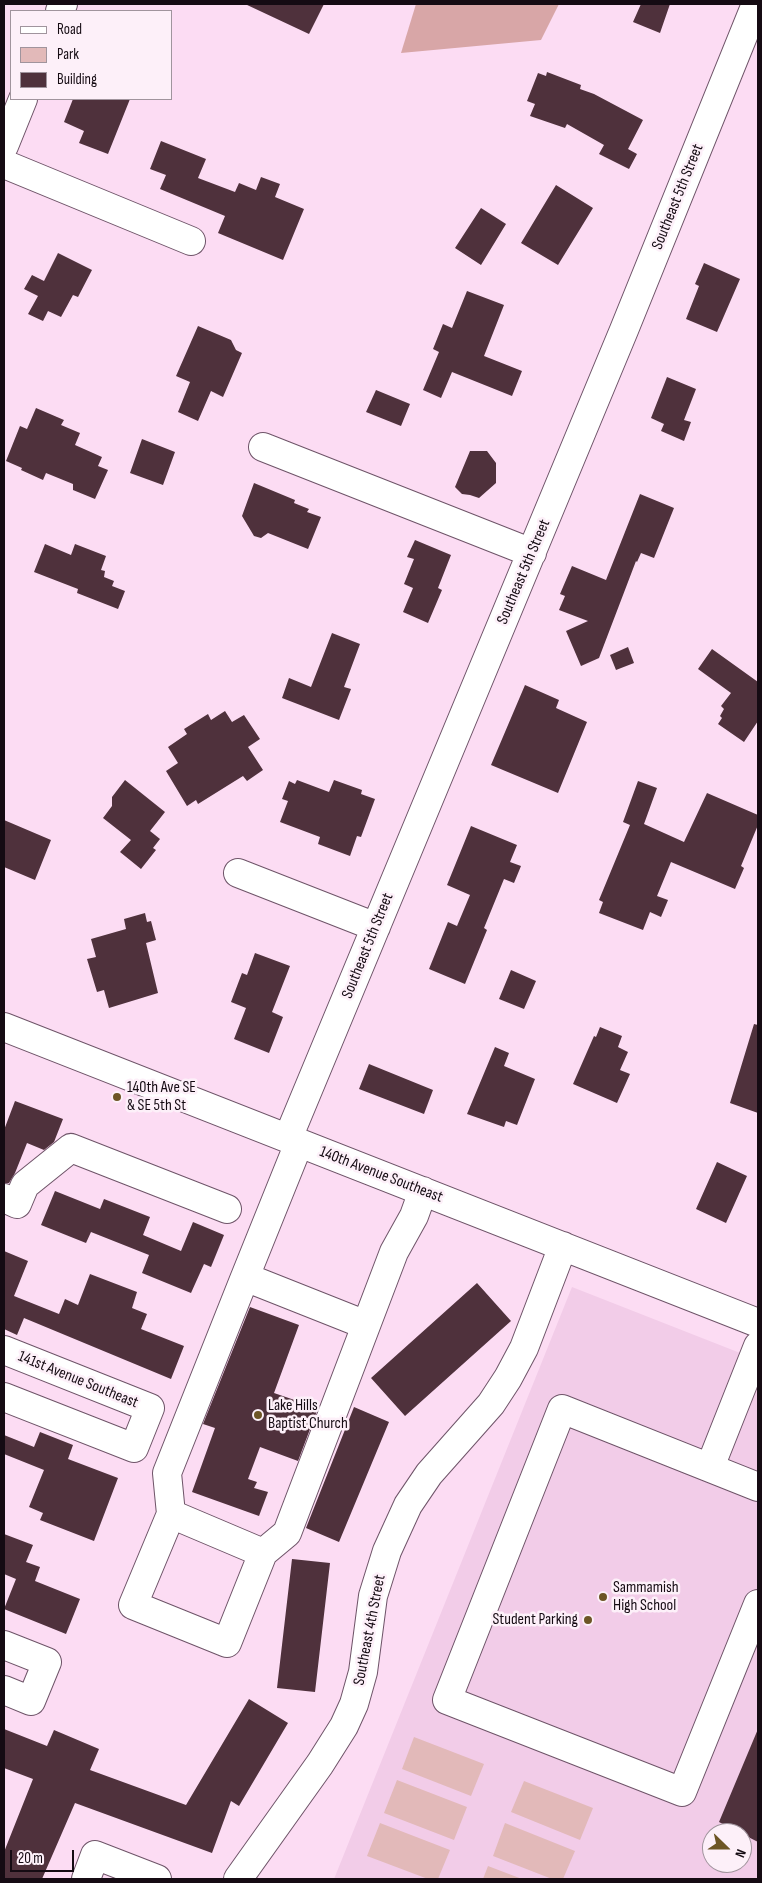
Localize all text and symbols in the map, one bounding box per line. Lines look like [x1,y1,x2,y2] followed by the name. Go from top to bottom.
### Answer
[10,10,172,100] legend
[57,20,82,39] text: Road
[57,45,79,64] text: Park
[57,70,97,89] text: Building
[648,141,708,253] street label: Southeast 5th Street
[493,517,555,627] street label: Southeast 5th Street
[338,890,398,1002] street label: Southeast 5th Street
[127,1078,196,1116] place label: 140th Ave SE & SE 5th St
[111,1091,123,1103] marker: 140th Ave SE & SE 5th St
[317,1143,445,1207] street label: 140th Avenue Southeast
[15,1347,141,1413] street label: 141st Avenue Southeast
[268,1396,348,1434] place label: Lake Hills Baptist Church
[252,1409,264,1421] marker: Lake Hills Baptist Church
[350,1573,390,1687] street label: Southeast 4th Street
[613,1578,679,1616] place label: Sammamish High School
[597,1591,609,1603] marker: Sammamish High School
[492,1610,578,1630] place label: Student Parking
[582,1614,594,1626] marker: Student Parking
[702,1823,752,1873] north arrow
[12,1840,76,1872] scale bar
[731,1847,750,1860] text: N
[18,1849,43,1868] text: 20 m

